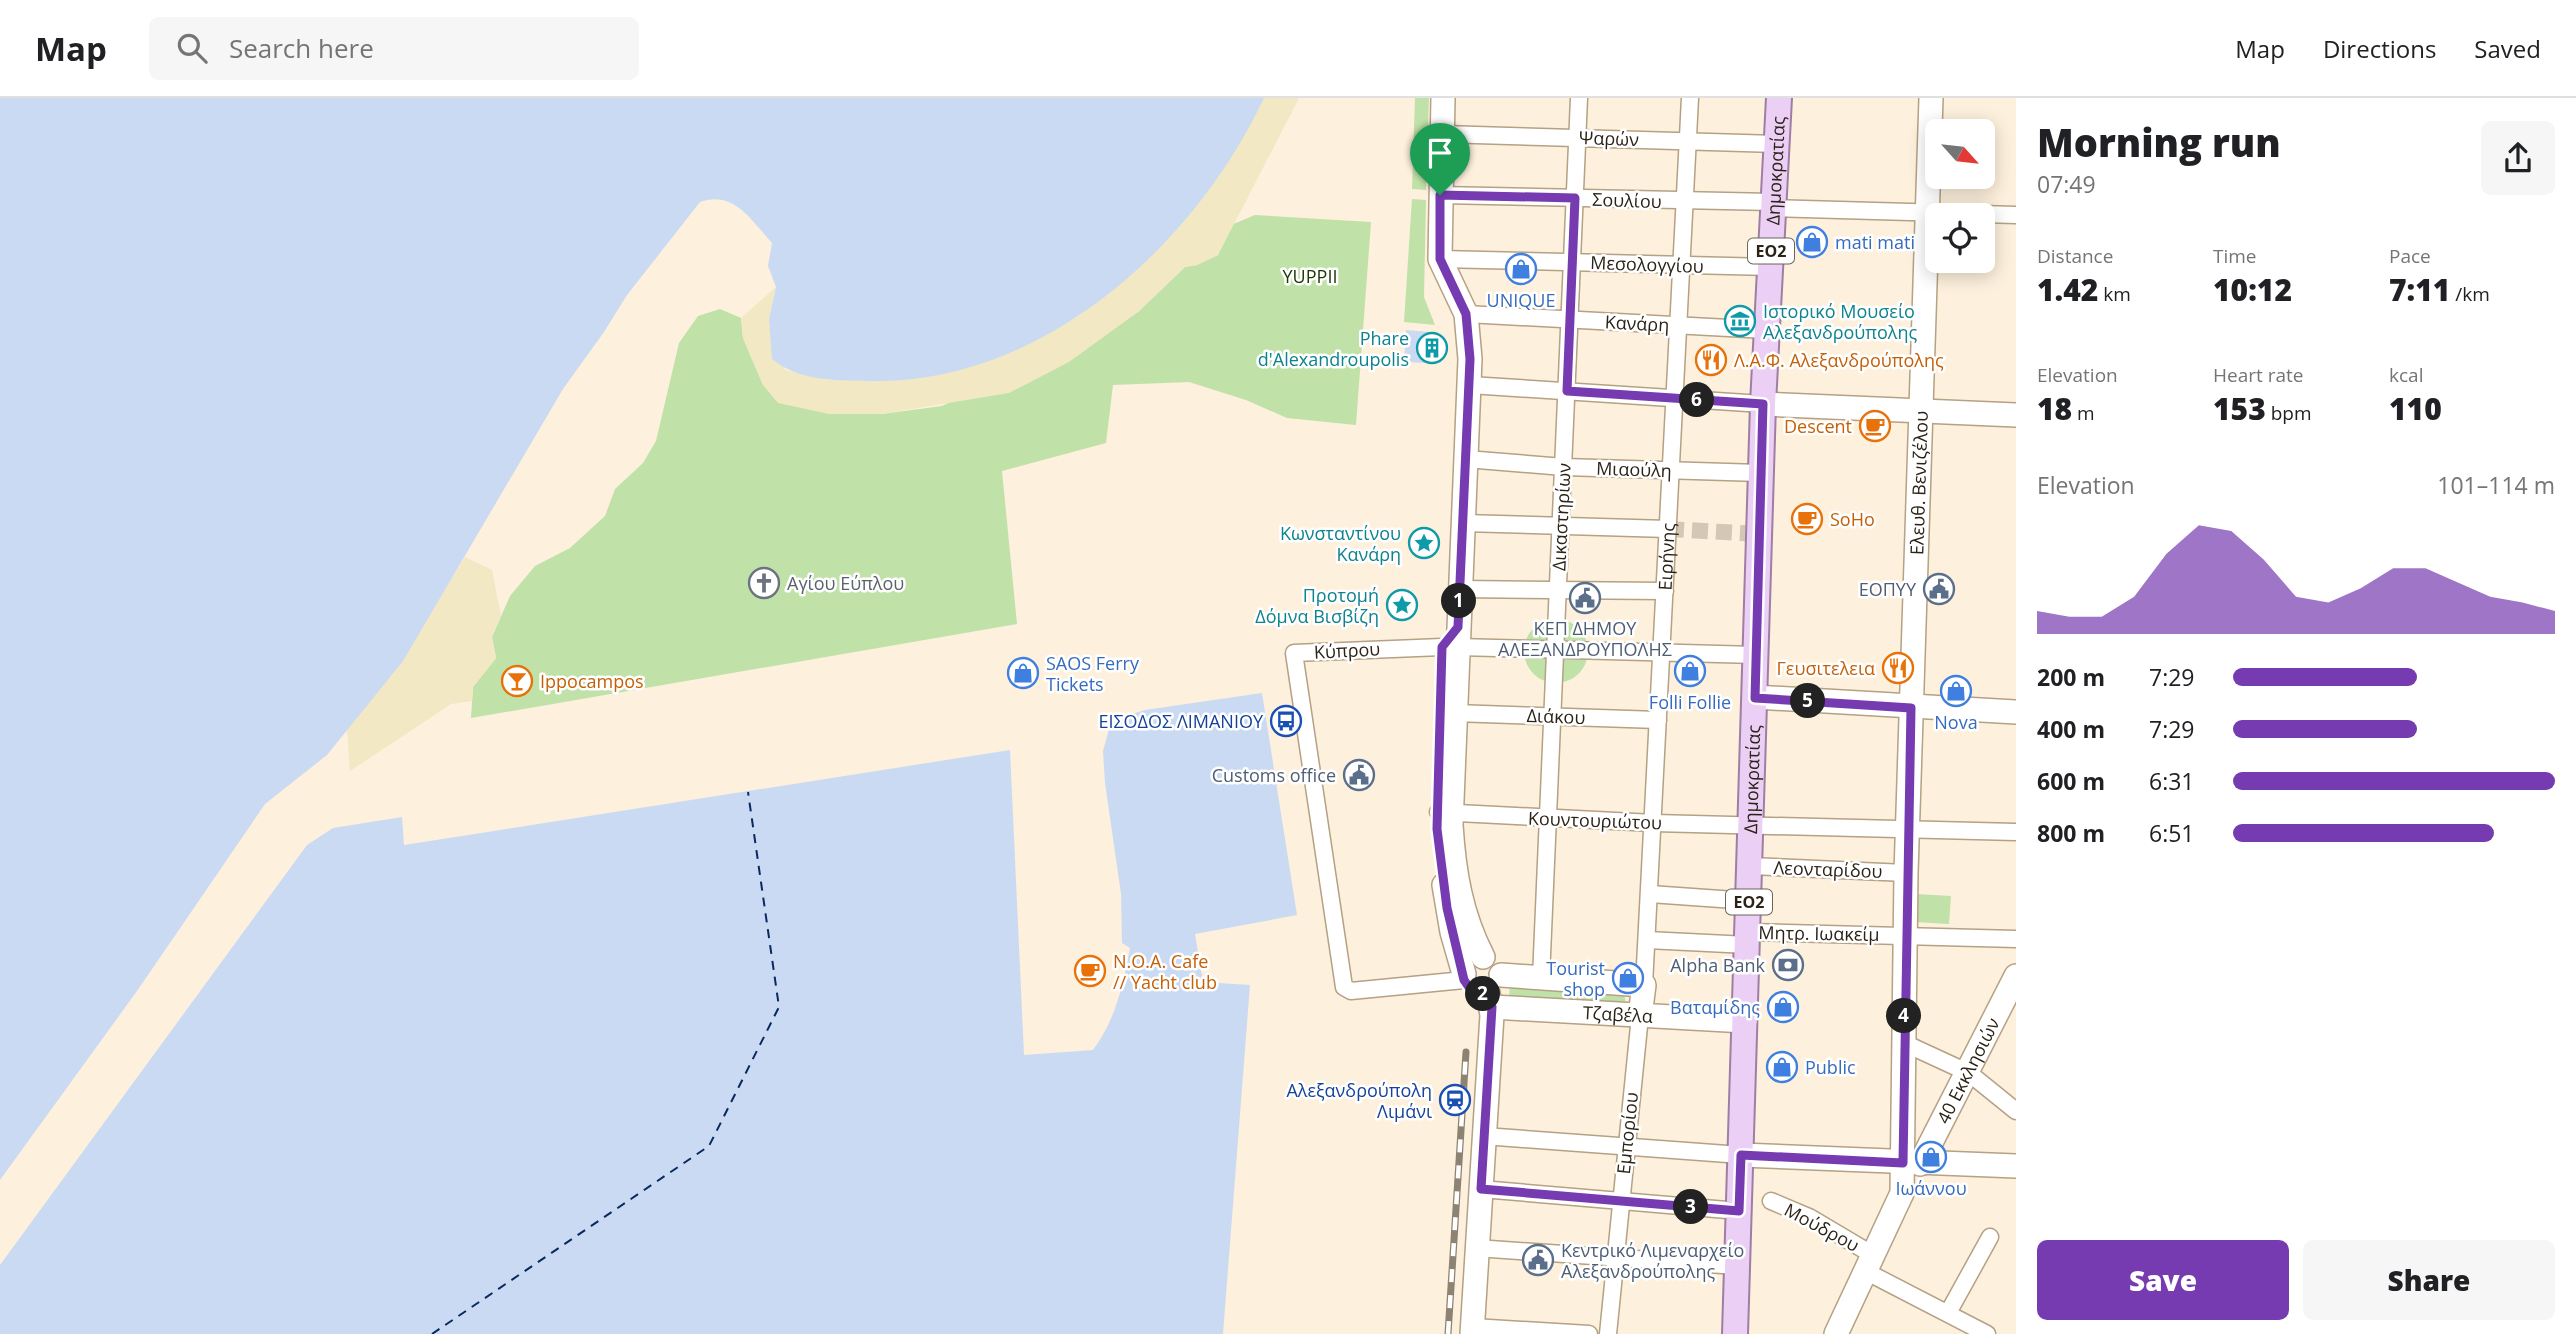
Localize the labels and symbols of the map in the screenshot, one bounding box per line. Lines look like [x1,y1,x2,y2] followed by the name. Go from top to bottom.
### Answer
[1760,115,1790,226] street label: Δημοκρατίας
[1925,119,1995,189] north arrow
[1410,123,1470,195] pin
[1579,125,1640,151] street label: Ψαρών
[1592,187,1662,213] street label: Σουλίου
[1795,225,1829,259] shop icon: mati mati
[1835,230,1915,254] place label: mati mati
[1748,238,1794,264] road number: ΕΟ2
[1590,250,1704,278] street label: Μεσολογγίου
[1504,252,1538,286] shop icon: UNIQUE
[1283,264,1337,288] park label: YUPPII
[1487,288,1555,312] place label: UNIQUE
[1763,299,1918,344] place label: Ιστορικό Μουσείο Αλεξανδρούπολης
[1723,304,1757,338] museum icon: Ιστορικό Μουσείο Αλεξανδρούπολης
[1604,309,1670,337] street label: Κανάρη
[1258,326,1409,371] place label: Phare d'Alexandroupolis
[1415,331,1449,365] building icon: Phare d'Alexandroupolis
[1694,343,1728,377] restaurant icon: Λ.Α.Φ. Αλεξανδρούπολης
[1734,348,1944,372] place label: Λ.Α.Φ. Αλεξανδρούπολης
[1680,382,1714,418] pin: 6
[1858,409,1892,443] cafe icon: Descent
[1904,410,1933,555] street label: Ελευθ. Βενιζέλου
[1784,414,1852,438] place label: Descent
[1596,456,1672,482] street label: Μιαούλη
[1546,462,1576,572] street label: Δικαστηρίων
[1790,502,1824,536] cafe icon: SοHο
[1830,507,1875,531] place label: SοHο
[1280,521,1401,566] place label: Κωνσταντίνου Κανάρη
[1652,522,1680,591] street label: Ειρήνης
[1407,526,1441,560] place icon: Κωνσταντίνου Κανάρη
[747,566,781,600] church icon: Αγίου Εύπλου
[787,571,904,595] place label: Αγίου Εύπλου
[1922,572,1956,606] public building icon: ΕΟΠΥΥ
[1859,577,1917,601] place label: ΕΟΠΥΥ
[1568,581,1602,615] public building icon: ΚΕΠ ΔΗΜΟΥ ΑΛΕΞΑΝΔΡΟΥΠΟΛΗΣ
[1255,583,1379,628] place label: Προτομή Δόμνα Βισβίζη
[1442,584,1476,618] pin: 1
[1385,588,1419,622] place icon: Προτομή Δόμνα Βισβίζη
[1498,616,1672,661] place label: ΚΕΠ ΔΗΜΟΥ ΑΛΕΞΑΝΔΡΟΥΠΟΛΗΣ
[1313,636,1381,664] street label: Κύπρου
[1046,651,1140,696] place label: SAOS Ferry Tickets
[1881,651,1915,685] restaurant icon: Γευσιτελεια
[1673,654,1707,688] shop icon: Folli Follie
[1006,656,1040,690] shop icon: SAOS Ferry Tickets
[1777,656,1875,680] place label: Γευσιτελεια
[500,664,534,698] bar icon: Ippocampos
[540,669,644,693] place label: Ippocampos
[1939,674,1973,708] shop icon: Nova
[1790,684,1826,718] pin: 5
[1649,690,1731,714] place label: Folli Follie
[1526,703,1586,729] street label: Διάκου
[1269,704,1303,738] bus stop icon: ΕΙΣΟΔΟΣ ΛΙΜΑΝΙΟΥ
[1098,709,1264,733] place label: ΕΙΣΟΔΟΣ ΛΙΜΑΝΙΟΥ
[1934,710,1978,734] place label: Nova
[1738,724,1765,834] street label: Δημοκρατίας
[1342,758,1376,792] public building icon: Customs office
[1212,763,1336,787] place label: Customs office
[1528,806,1662,834] street label: Κουντουριώτου
[1773,855,1883,883] street label: Λεονταρίδου
[1726,890,1772,915] road number: ΕΟ2
[1758,920,1880,946] street label: Μητρ. Ιωακείμ
[1771,948,1805,982] bank icon: Alpha Bank
[1113,949,1217,994] place label: N.O.A. Cafe // Yacht club
[1670,953,1766,977] place label: Alpha Bank
[1073,954,1107,988] cafe icon: N.O.A. Cafe // Yacht club
[1546,956,1605,1001] place label: Tourist shop
[1611,961,1645,995] shop icon: Tourist shop
[1466,976,1500,1012] pin: 2
[1766,990,1800,1024] shop icon: Βαταμίδης
[1670,995,1760,1019] place label: Βαταμίδης
[1886,998,1922,1034] pin: 4
[1582,1000,1653,1028] street label: Τζαβέλα
[1931,1013,2005,1127] street label: 40 Εκκλησιών
[1765,1050,1799,1084] shop icon: Public
[1805,1055,1856,1079] place label: Public
[1286,1078,1432,1123] place label: Αλεξανδρούπολη Λιμάνι
[1438,1083,1472,1117] station icon: Αλεξανδρούπολη Λιμάνι
[1611,1091,1643,1175] street label: Εμπορίου
[1914,1140,1948,1174] shop icon: Ιωάννου
[1895,1176,1967,1200] place label: Ιωάννου
[1674,1190,1708,1224] pin: 3
[1780,1197,1864,1257] street label: Μούδρου
[1561,1238,1744,1283] place label: Κεντρικό Λιμεναρχείο Αλεξανδρούπολης
[1521,1243,1555,1277] public building icon: Κεντρικό Λιμεναρχείο Αλεξανδρούπολης

